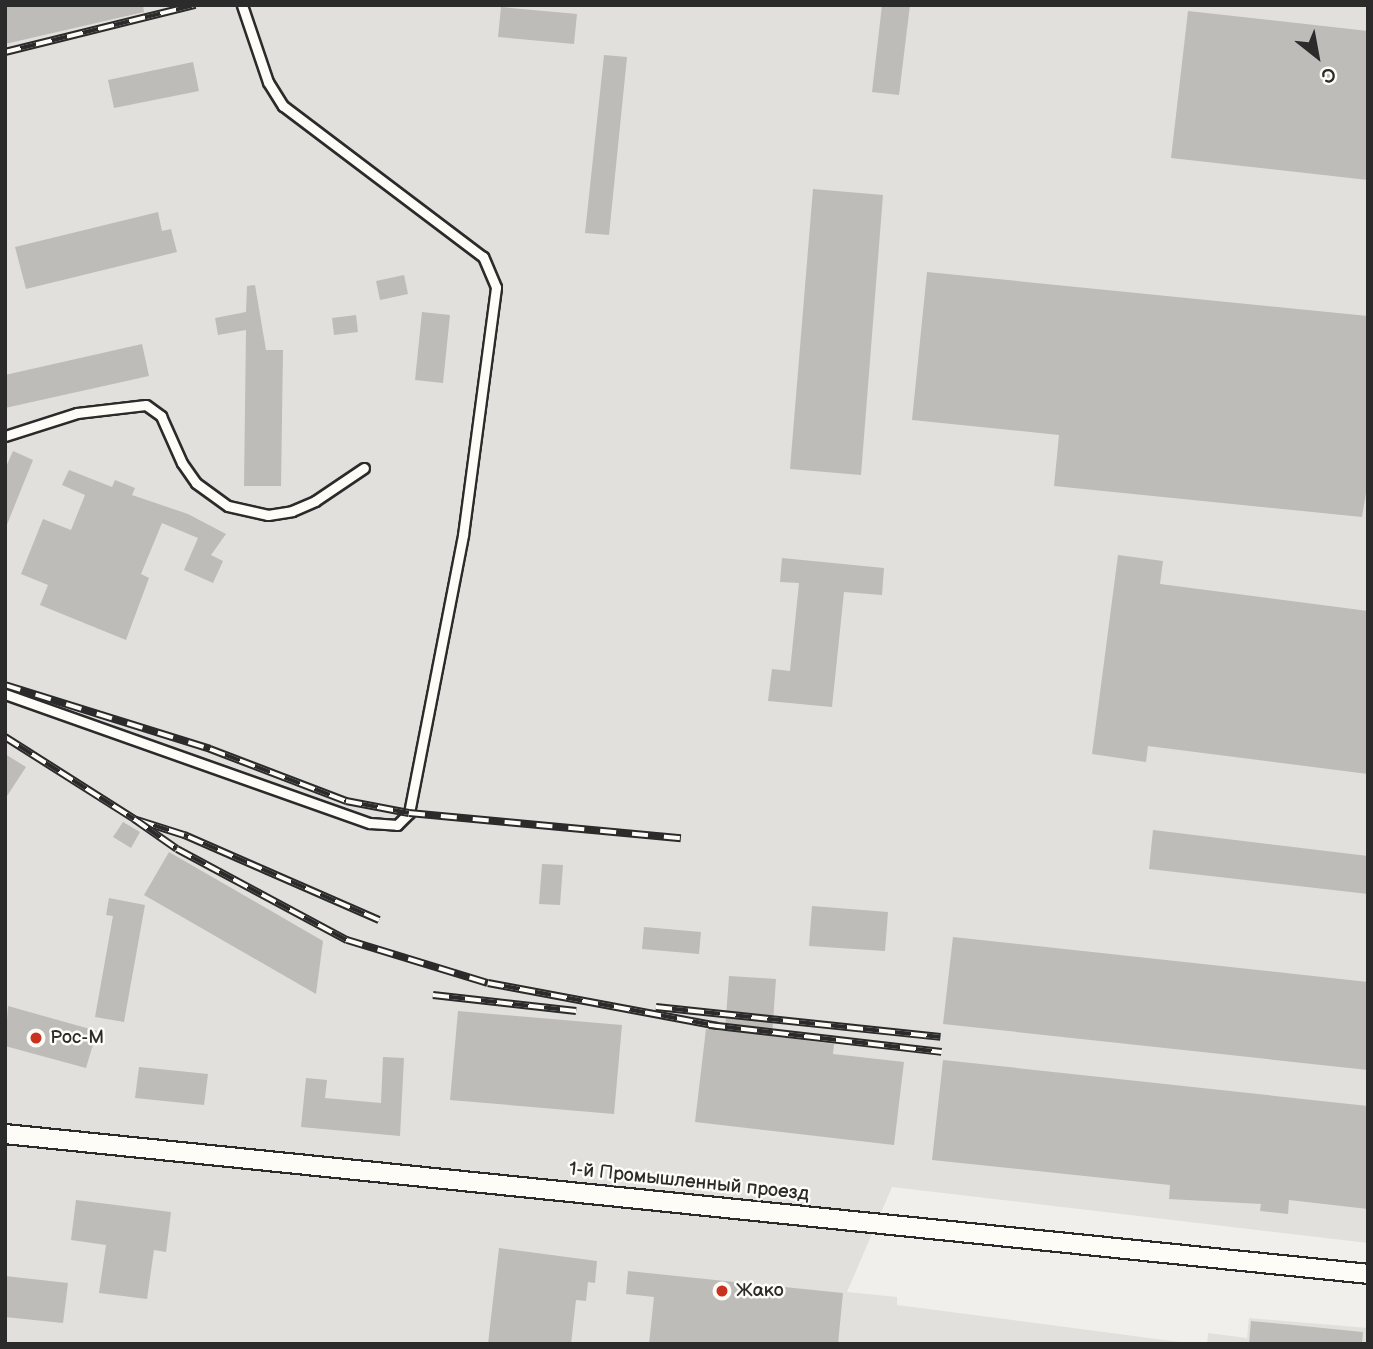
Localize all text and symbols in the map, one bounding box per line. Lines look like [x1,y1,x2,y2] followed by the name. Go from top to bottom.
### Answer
[1282,21,1352,91] north arrow
[1316,61,1340,88] text: С
[50,1027,104,1049] place label: Рос-М
[28,1030,44,1046] marker: Рос-М
[568,1158,810,1206] street label: 1-й Промышленный проезд
[736,1280,784,1302] place label: Жако
[714,1283,730,1299] marker: Жако

